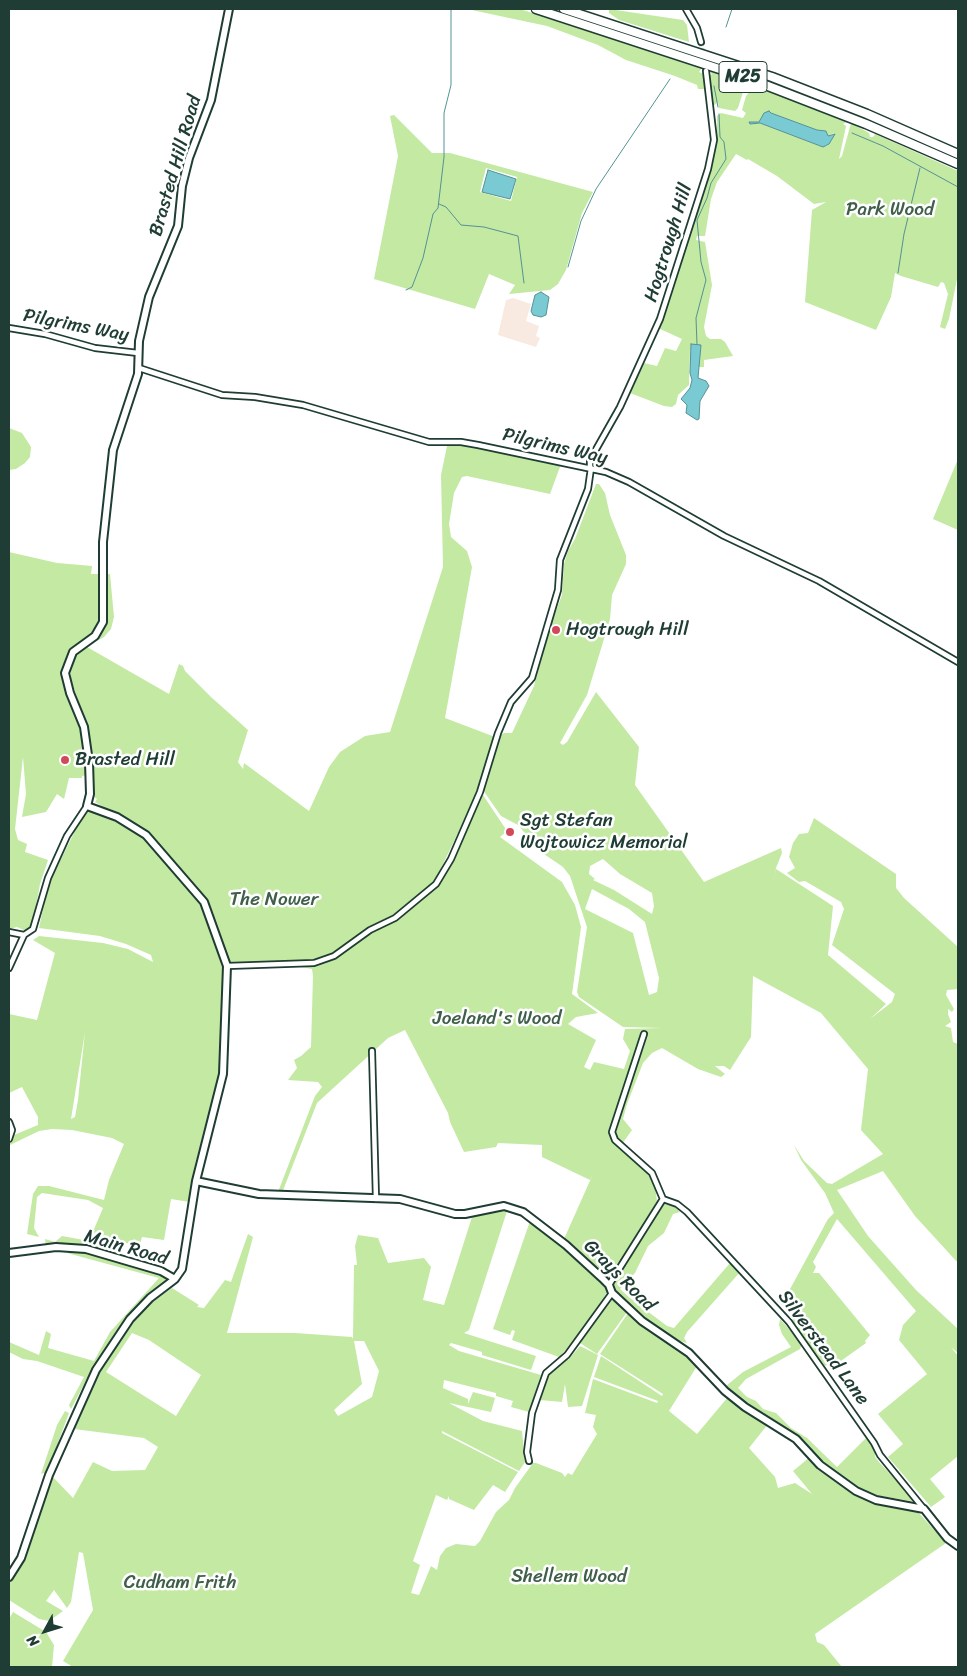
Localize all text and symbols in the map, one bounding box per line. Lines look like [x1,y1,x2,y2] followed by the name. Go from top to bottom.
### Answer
[719,62,767,92] road number: M25
[145,93,207,239] street label: Brasted Hill Road
[640,181,698,305] street label: Hogtrough Hill
[846,199,934,221] park label: Park Wood
[21,305,131,347] street label: Pilgrims Way
[500,424,610,470] street label: Pilgrims Way
[566,619,689,641] place label: Hogtrough Hill
[550,624,562,636] marker: Hogtrough Hill
[75,749,175,771] place label: Brasted Hill
[59,754,71,766] marker: Brasted Hill
[520,810,688,854] place label: Sgt Stefan Wojtowicz Memorial
[504,826,516,838] marker: Sgt Stefan Wojtowicz Memorial
[230,889,318,911] park label: The Nower
[433,1008,561,1030] park label: Joeland's Wood
[81,1225,171,1271] street label: Main Road
[578,1235,660,1317] street label: Grays Road
[772,1286,874,1410] street label: Silverstead Lane
[511,1566,627,1588] park label: Shellem Wood
[124,1572,236,1594] park label: Cudham Frith
[20,1606,70,1656] north arrow
[20,1629,46,1652] text: N

